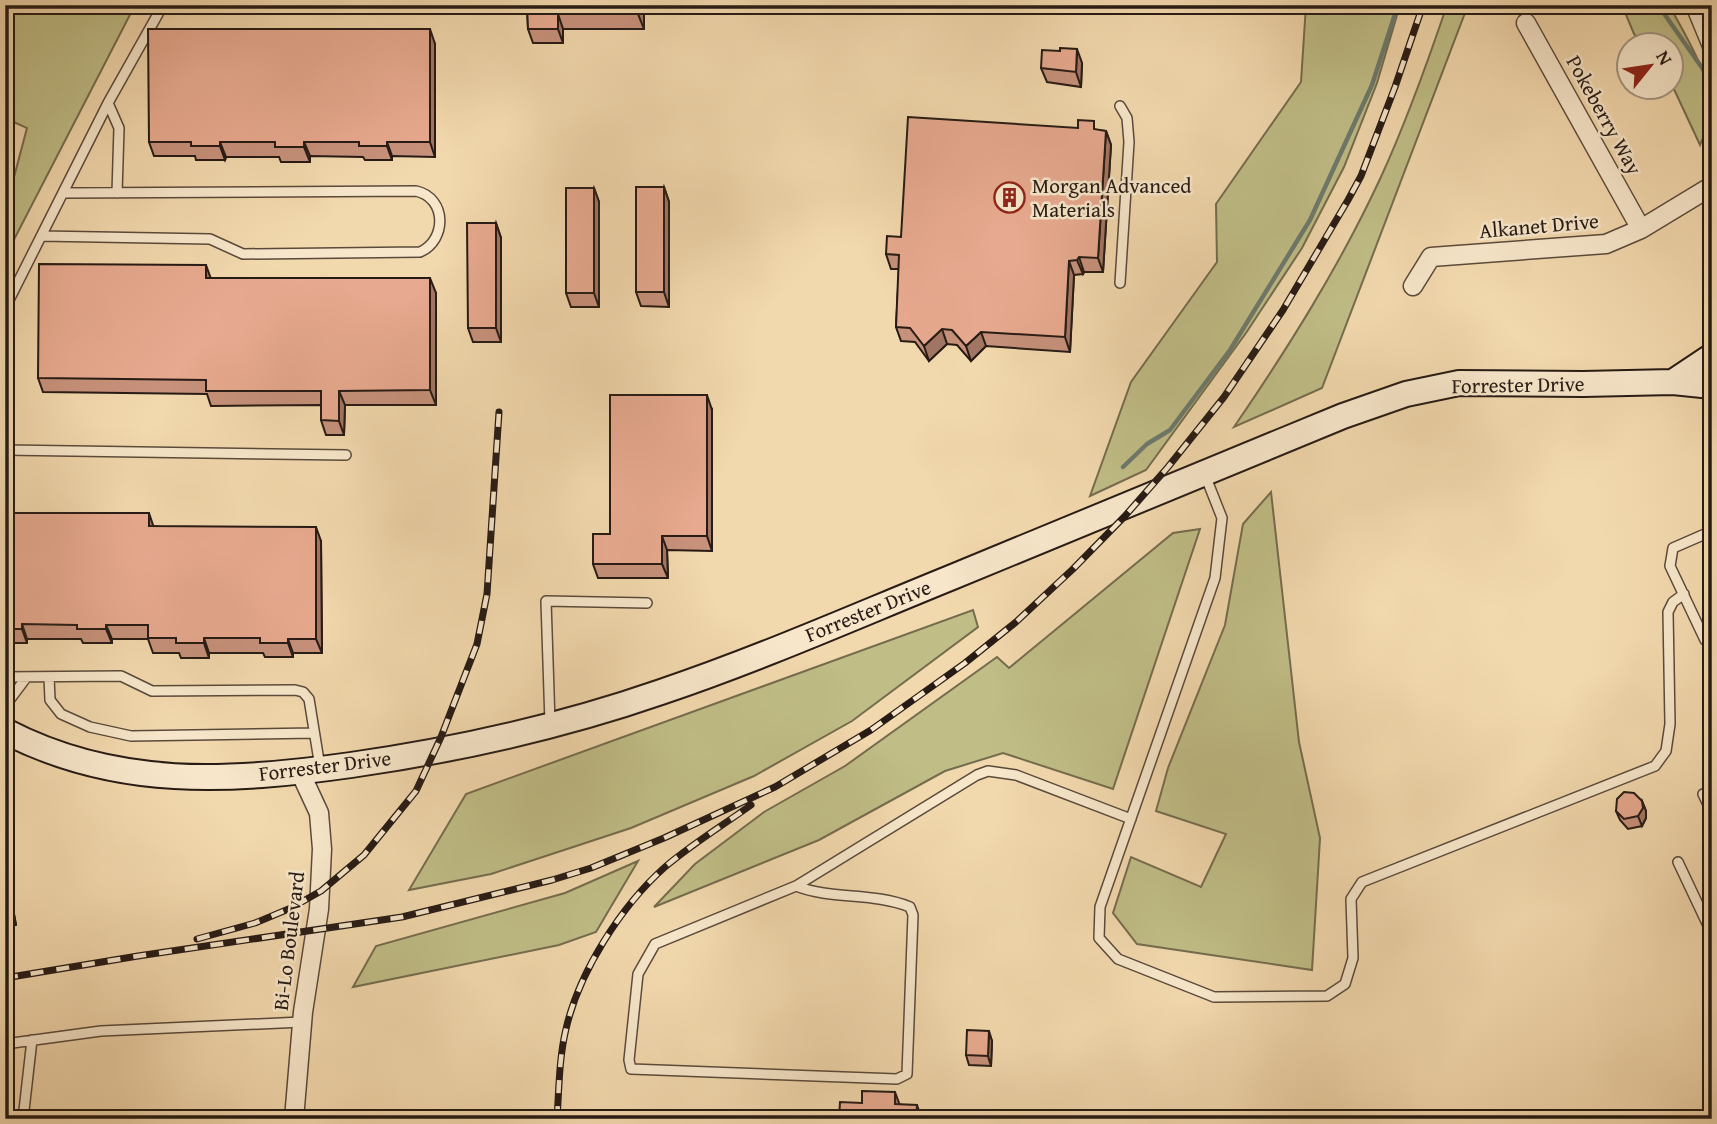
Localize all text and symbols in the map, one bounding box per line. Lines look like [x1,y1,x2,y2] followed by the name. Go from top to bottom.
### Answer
[1616,32,1686,102] north arrow
[1649,45,1680,70] text: N
[1559,49,1650,181] street label: Pokeberry Way
[1032,170,1192,225] place label: Morgan Advanced Materials
[992,181,1026,215] building icon: Morgan Advanced Materials
[1478,205,1600,246] street label: Alkanet Drive
[1451,368,1585,401] street label: Forrester Drive
[800,571,935,650] street label: Forrester Drive
[257,742,393,789] street label: Forrester Drive
[265,869,313,1012] street label: Bi-Lo Boulevard

